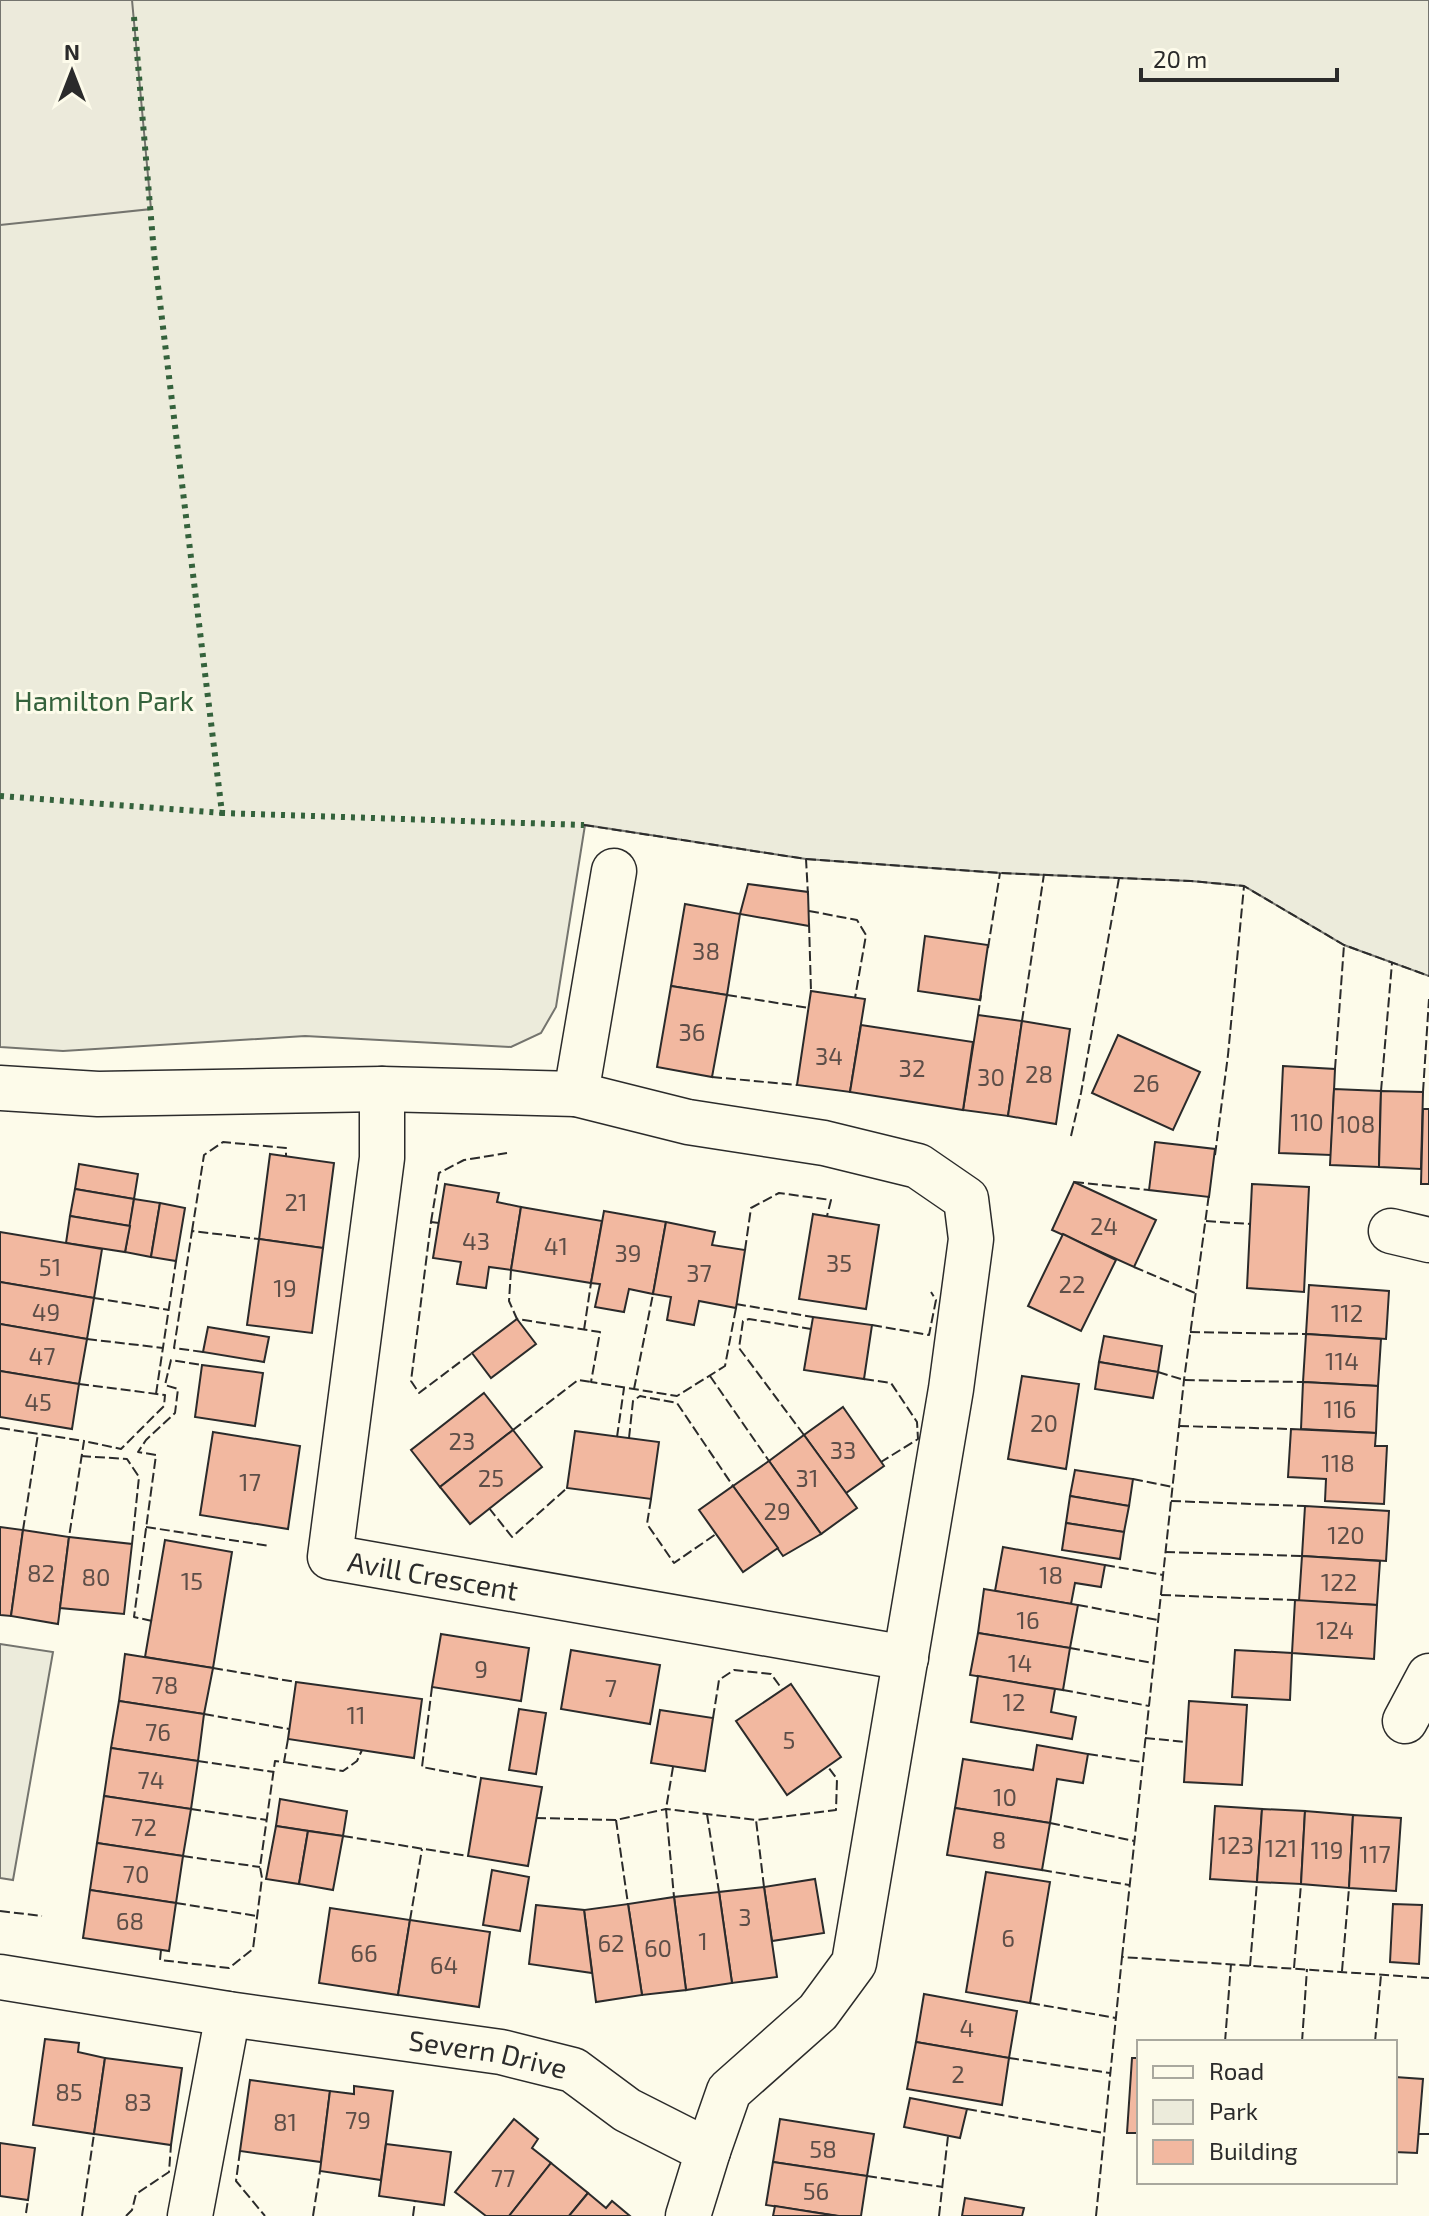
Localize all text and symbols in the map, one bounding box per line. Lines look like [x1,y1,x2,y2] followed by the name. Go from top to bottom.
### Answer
[32,32,112,112] north arrow
[1141,32,1337,82] scale bar
[64,38,80,64] text: N
[1153,44,1207,73] text: 20 m
[14,683,194,717] park label: Hamilton Park
[692,936,720,965] house number: 38
[678,1017,706,1046] house number: 36
[815,1041,843,1070] house number: 34
[899,1053,925,1082] house number: 32
[1025,1059,1053,1088] house number: 28
[977,1062,1005,1091] house number: 30
[1132,1068,1160,1097] house number: 26
[1290,1107,1324,1136] house number: 110
[1337,1109,1375,1138] house number: 108
[284,1187,308,1216] house number: 21
[1090,1211,1118,1240] house number: 24
[462,1226,490,1255] house number: 43
[544,1231,568,1260] house number: 41
[614,1238,642,1267] house number: 39
[826,1248,852,1277] house number: 35
[39,1252,61,1281] house number: 51
[686,1258,712,1287] house number: 37
[1059,1269,1085,1298] house number: 22
[273,1273,297,1302] house number: 19
[32,1297,60,1326] house number: 49
[1331,1298,1363,1327] house number: 112
[28,1341,56,1370] house number: 47
[1325,1346,1359,1375] house number: 114
[24,1387,52,1416] house number: 45
[1324,1394,1356,1423] house number: 116
[1030,1408,1058,1437] house number: 20
[449,1426,475,1455] house number: 23
[830,1435,856,1464] house number: 33
[1321,1448,1355,1477] house number: 118
[478,1463,504,1492] house number: 25
[796,1463,818,1492] house number: 31
[239,1467,261,1496] house number: 17
[763,1496,791,1525] house number: 29
[1327,1520,1365,1549] house number: 120
[345,1543,521,1607] street label: Avill Crescent
[27,1558,55,1587] house number: 82
[1039,1560,1063,1589] house number: 18
[81,1562,111,1591] house number: 80
[181,1566,203,1595] house number: 15
[1321,1567,1357,1596] house number: 122
[1016,1605,1040,1634] house number: 16
[1316,1615,1354,1644] house number: 124
[1008,1648,1032,1677] house number: 14
[474,1654,488,1683] house number: 9
[152,1670,178,1699] house number: 78
[605,1673,617,1702] house number: 7
[1002,1687,1026,1716] house number: 12
[346,1700,366,1729] house number: 11
[145,1717,171,1746] house number: 76
[783,1725,795,1754] house number: 5
[137,1765,165,1794] house number: 74
[993,1782,1017,1811] house number: 10
[131,1812,157,1841] house number: 72
[992,1825,1006,1854] house number: 8
[1218,1830,1254,1859] house number: 123
[1265,1833,1297,1862] house number: 121
[1311,1835,1343,1864] house number: 119
[1359,1839,1391,1868] house number: 117
[123,1859,149,1888] house number: 70
[738,1902,752,1931] house number: 3
[116,1906,144,1935] house number: 68
[1001,1923,1015,1952] house number: 6
[698,1926,708,1955] house number: 1
[597,1928,625,1957] house number: 62
[644,1933,672,1962] house number: 60
[350,1938,378,1967] house number: 66
[430,1950,458,1979] house number: 64
[960,2013,974,2042] house number: 4
[407,2022,571,2085] street label: Severn Drive
[1137,2040,1397,2184] legend
[1209,2056,1264,2085] text: Road
[951,2059,965,2088] house number: 2
[55,2077,83,2106] house number: 85
[124,2087,152,2116] house number: 83
[1209,2096,1258,2125] text: Park
[345,2105,371,2134] house number: 79
[273,2107,297,2136] house number: 81
[809,2134,837,2163] house number: 58
[1209,2136,1298,2165] text: Building
[491,2163,515,2192] house number: 77
[803,2176,829,2205] house number: 56

